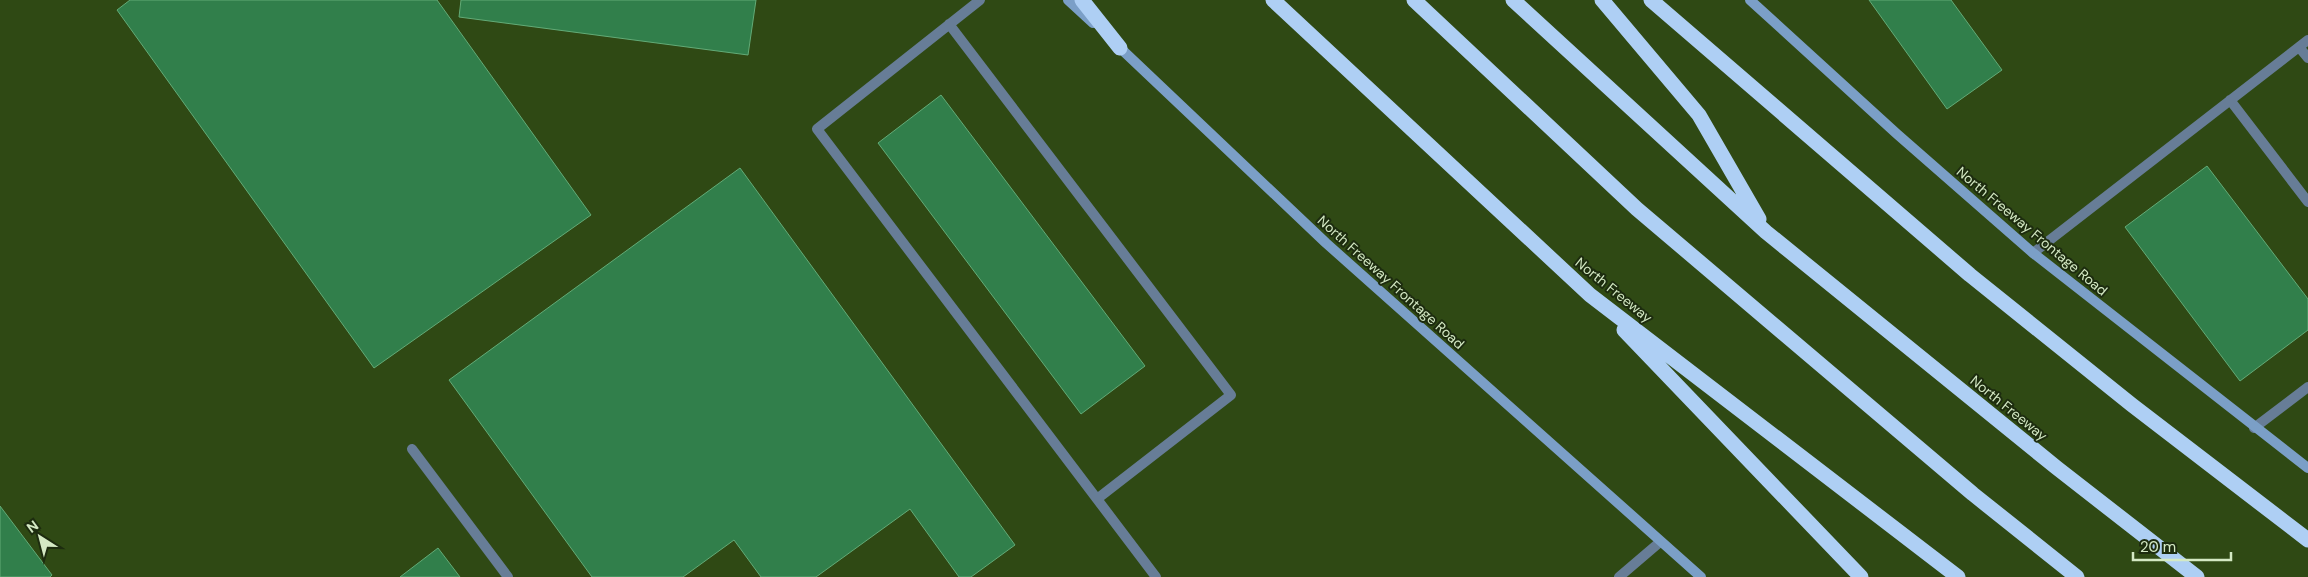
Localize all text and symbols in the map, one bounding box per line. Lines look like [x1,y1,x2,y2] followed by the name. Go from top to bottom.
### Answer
[1953,163,2111,299] street label: North Freeway Frontage Road
[1314,211,1468,353] street label: North Freeway Frontage Road
[1572,253,1656,327] street label: North Freeway
[1967,371,2051,445] street label: North Freeway
[15,512,65,562] north arrow
[23,516,42,537] text: N
[2133,530,2230,562] scale bar
[2140,537,2176,557] text: 20 m

